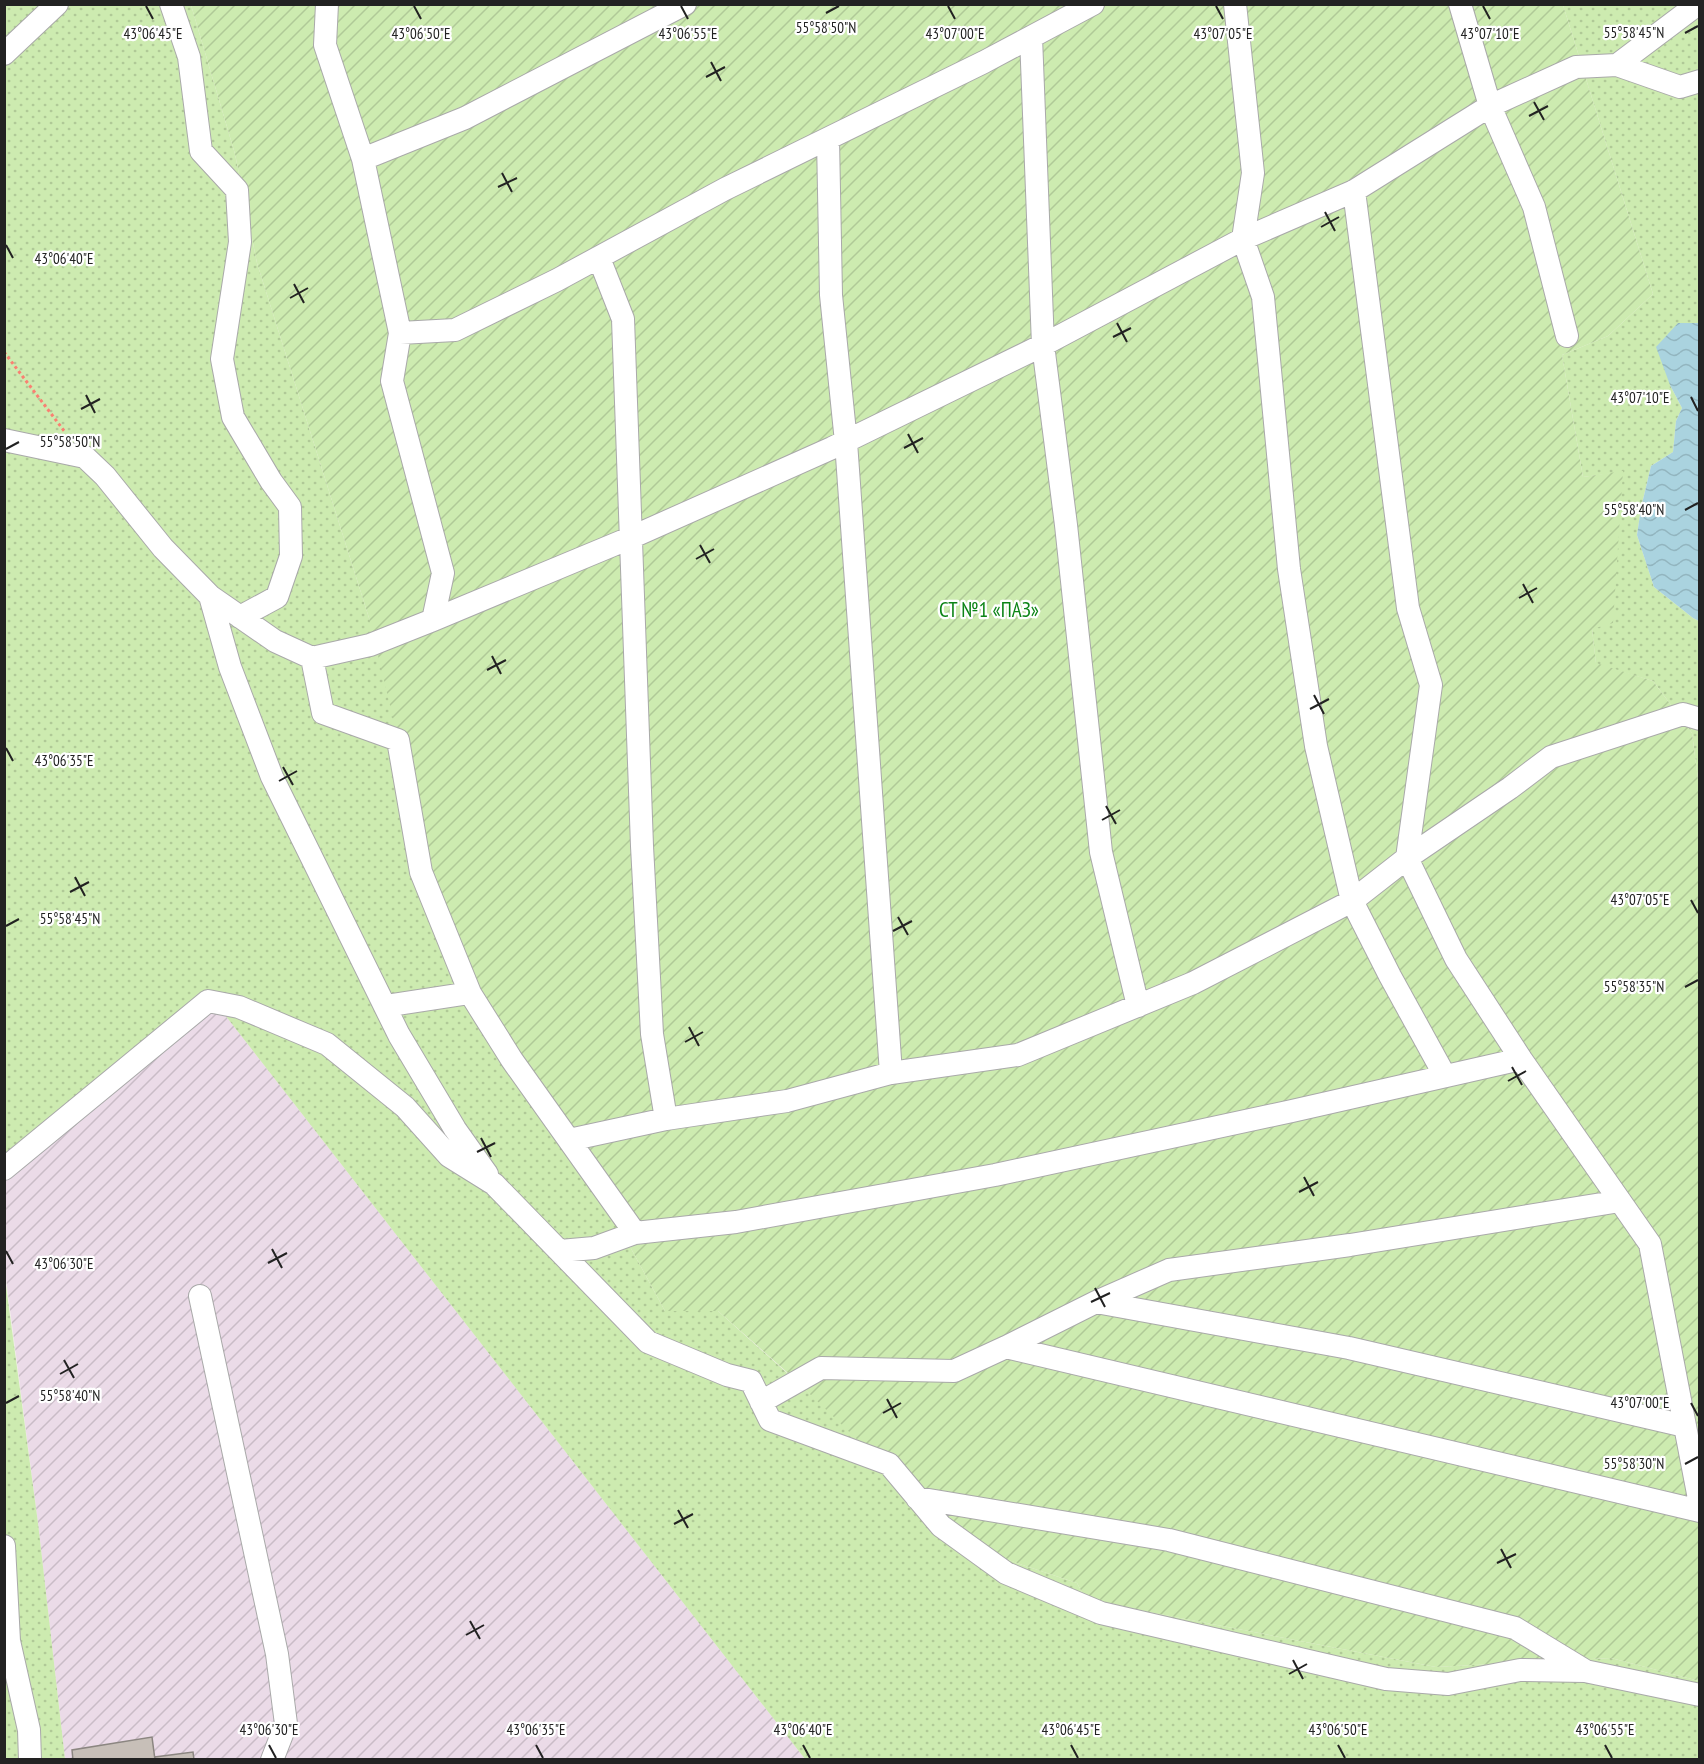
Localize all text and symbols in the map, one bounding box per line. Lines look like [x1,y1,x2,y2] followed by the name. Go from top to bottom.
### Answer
[796,18,856,37] text: 55°58'50"N
[1604,23,1664,42] text: 55°58'45"N
[123,24,183,43] text: 43°06'45"E
[391,24,451,43] text: 43°06'50"E
[658,24,718,43] text: 43°06'55"E
[925,24,985,43] text: 43°07'00"E
[1193,24,1253,43] text: 43°07'05"E
[1460,24,1520,43] text: 43°07'10"E
[34,249,94,268] text: 43°06'40"E
[1610,388,1670,407] text: 43°07'10"E
[40,432,100,451] text: 55°58'50"N
[1604,500,1664,519] text: 55°58'40"N
[939,596,1039,623] park label: СТ №1 «ПАЗ»
[34,751,94,770] text: 43°06'35"E
[1610,890,1670,909] text: 43°07'05"E
[40,909,100,928] text: 55°58'45"N
[1604,977,1664,996] text: 55°58'35"N
[34,1254,94,1273] text: 43°06'30"E
[40,1386,100,1405] text: 55°58'40"N
[1610,1393,1670,1412] text: 43°07'00"E
[1604,1454,1664,1473] text: 55°58'30"N
[239,1720,299,1739] text: 43°06'30"E
[506,1720,566,1739] text: 43°06'35"E
[773,1720,833,1739] text: 43°06'40"E
[1041,1720,1101,1739] text: 43°06'45"E
[1308,1720,1368,1739] text: 43°06'50"E
[1575,1720,1635,1739] text: 43°06'55"E

